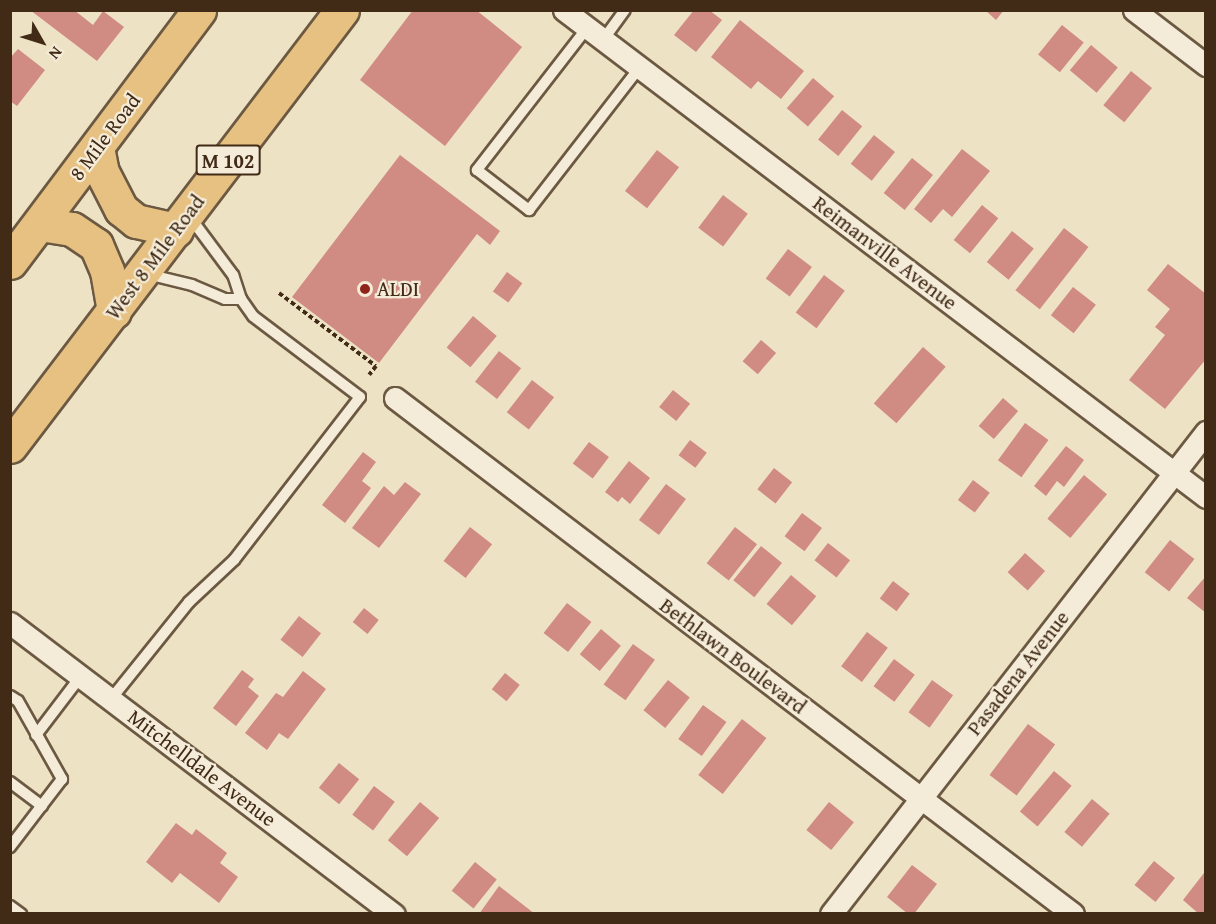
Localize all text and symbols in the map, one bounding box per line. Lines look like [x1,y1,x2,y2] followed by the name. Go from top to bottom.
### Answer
[12,12,72,72] north arrow
[43,42,69,65] text: N
[64,89,146,185] street label: 8 Mile Road
[195,143,261,177] road number: M 102
[100,190,210,324] street label: West 8 Mile Road
[808,191,962,315] street label: Reimanville Avenue
[377,276,419,302] place label: ALDI
[358,282,372,296] marker: ALDI
[655,593,811,719] street label: Bethlawn Boulevard
[961,606,1075,740] street label: Pasadena Avenue
[123,704,281,832] street label: Mitchelldale Avenue

